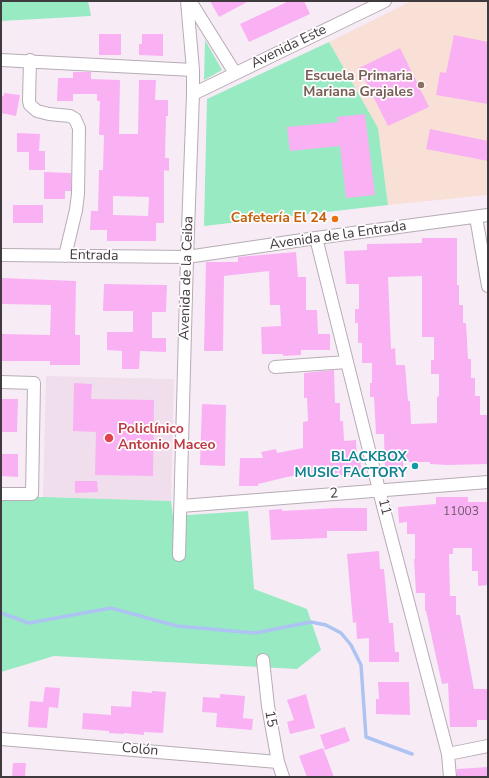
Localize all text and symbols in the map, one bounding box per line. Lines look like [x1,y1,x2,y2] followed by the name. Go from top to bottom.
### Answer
[249,22,329,72] street label: Avenida Este
[303,69,413,102] place label: Escuela Primaria Mariana Grajales
[416,80,426,90] marker: Escuela Primaria Mariana Grajales
[231,211,327,227] place label: Cafetería El 24
[330,214,340,224] marker: Cafetería El 24
[176,216,198,340] street label: Avenida de la Ceiba
[268,218,408,254] street label: Avenida de la Entrada
[69,247,119,265] street label: Entrada
[118,422,216,454] place label: Policlínico Antonio Maceo
[103,432,115,444] marker: Policlínico Antonio Maceo
[295,450,407,482] place label: BLACKBOX MUSIC FACTORY
[410,461,420,471] marker: BLACKBOX MUSIC FACTORY
[329,485,339,503] street label: 2
[374,497,394,517] street label: 11
[443,505,479,519] house number: 11003
[260,709,280,729] street label: 15
[121,740,159,760] street label: Colón

